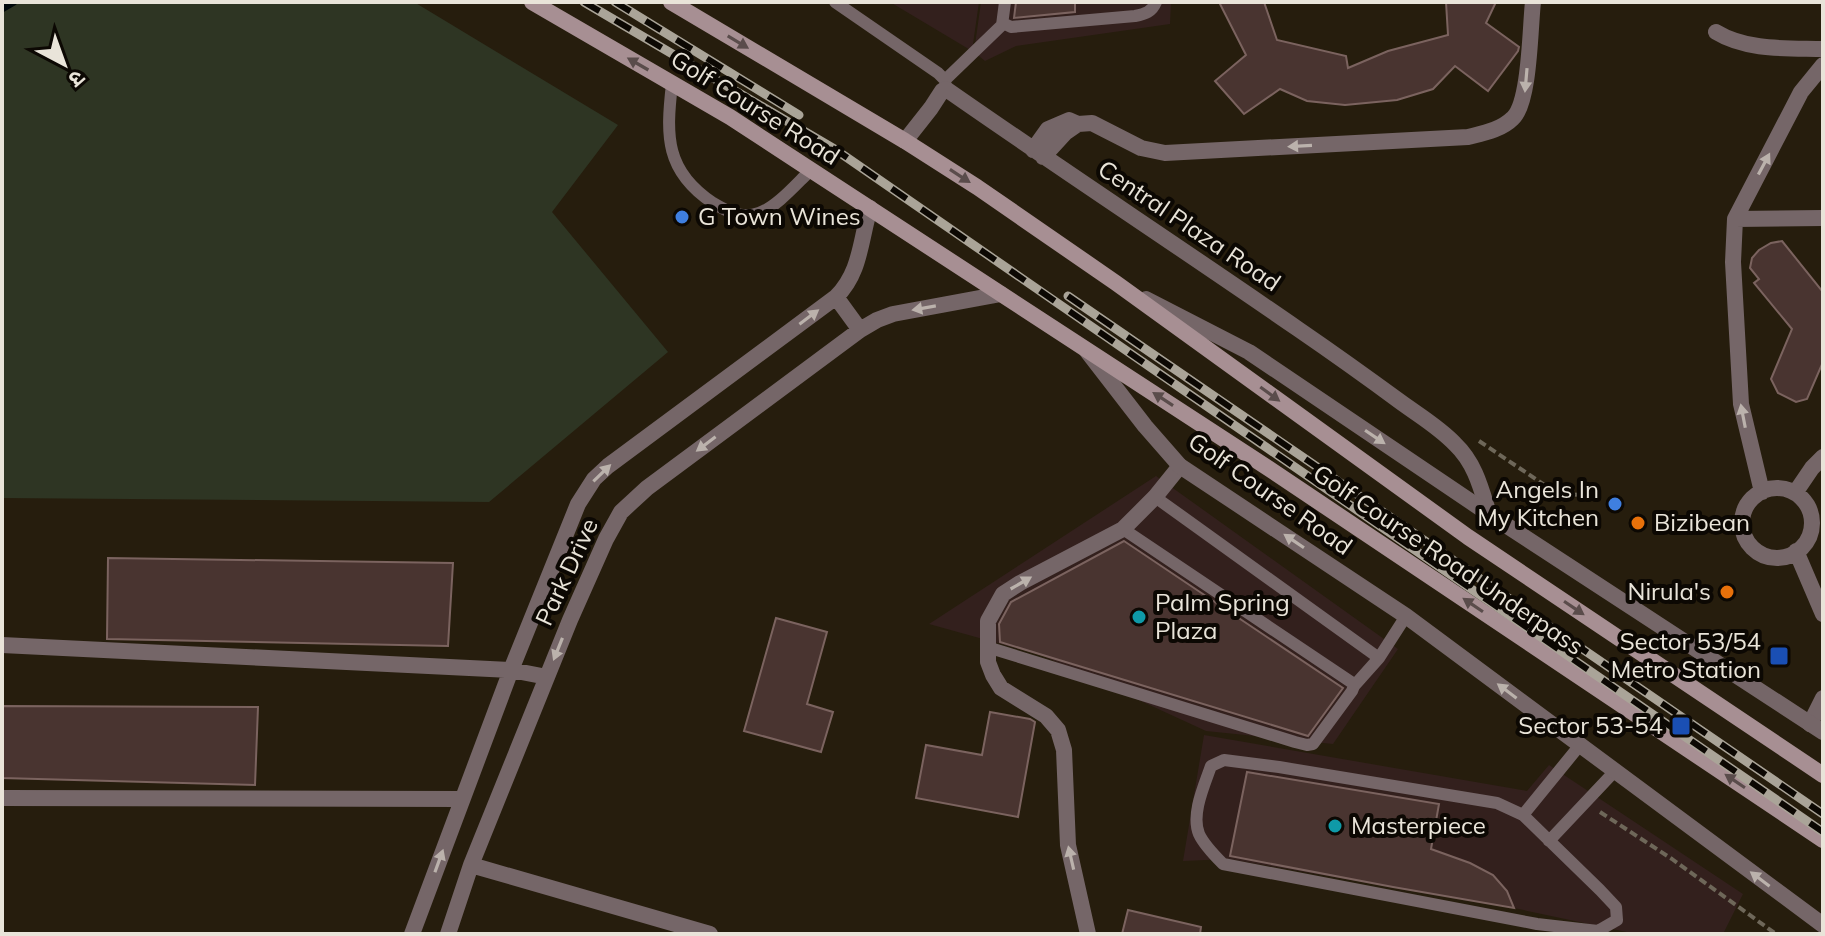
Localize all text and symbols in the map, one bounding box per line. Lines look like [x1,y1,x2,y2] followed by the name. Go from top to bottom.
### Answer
[24,24,104,104] north arrow
[727,35,749,49] one-way arrow
[666,43,845,171] street label: Golf Course Road
[627,57,649,71] one-way arrow
[62,64,91,95] text: उ
[1519,68,1532,93] one-way arrow
[1287,140,1312,153] one-way arrow
[1757,152,1770,175] one-way arrow
[1093,153,1287,297] street label: Central Plaza Road
[950,169,971,184] one-way arrow
[698,201,861,231] place label: G Town Wines
[673,208,691,226] marker: G Town Wines
[911,303,936,315] one-way arrow
[799,309,819,325] one-way arrow
[1259,386,1281,402] one-way arrow
[1152,392,1173,407] one-way arrow
[1736,403,1749,428] one-way arrow
[1183,426,1358,561] street label: Golf Course Road
[1365,429,1386,444] one-way arrow
[695,436,717,452] one-way arrow
[1308,457,1589,661] street label: Golf Course Road Underpass
[592,464,611,483] one-way arrow
[1477,474,1599,532] place label: Angels In My Kitchen
[1606,495,1624,513] marker: Angels In My Kitchen
[1654,507,1750,537] place label: Bizibean
[528,513,604,630] street label: Park Drive
[1629,514,1647,532] marker: Bizibean
[1284,534,1305,549] one-way arrow
[1010,576,1032,590] one-way arrow
[1627,576,1711,606] place label: Nirula's
[1718,583,1736,601] marker: Nirula's
[1155,587,1290,645] place label: Palm Spring Plaza
[1462,598,1483,613] one-way arrow
[1564,600,1585,615] one-way arrow
[1130,608,1148,626] marker: Palm Spring Plaza
[1611,626,1761,684] place label: Sector 53/54 Metro Station
[551,637,564,661] one-way arrow
[1768,645,1790,667] marker: Sector 53/54 Metro Station
[1496,683,1517,699] one-way arrow
[1518,710,1663,740] place label: Sector 53-54
[1670,715,1692,737] marker: Sector 53-54
[1724,774,1746,789] one-way arrow
[1351,810,1486,840] place label: Masterpiece
[1326,817,1344,835] marker: Masterpiece
[1064,845,1077,870] one-way arrow
[433,849,446,873] one-way arrow
[1750,872,1771,887] one-way arrow

